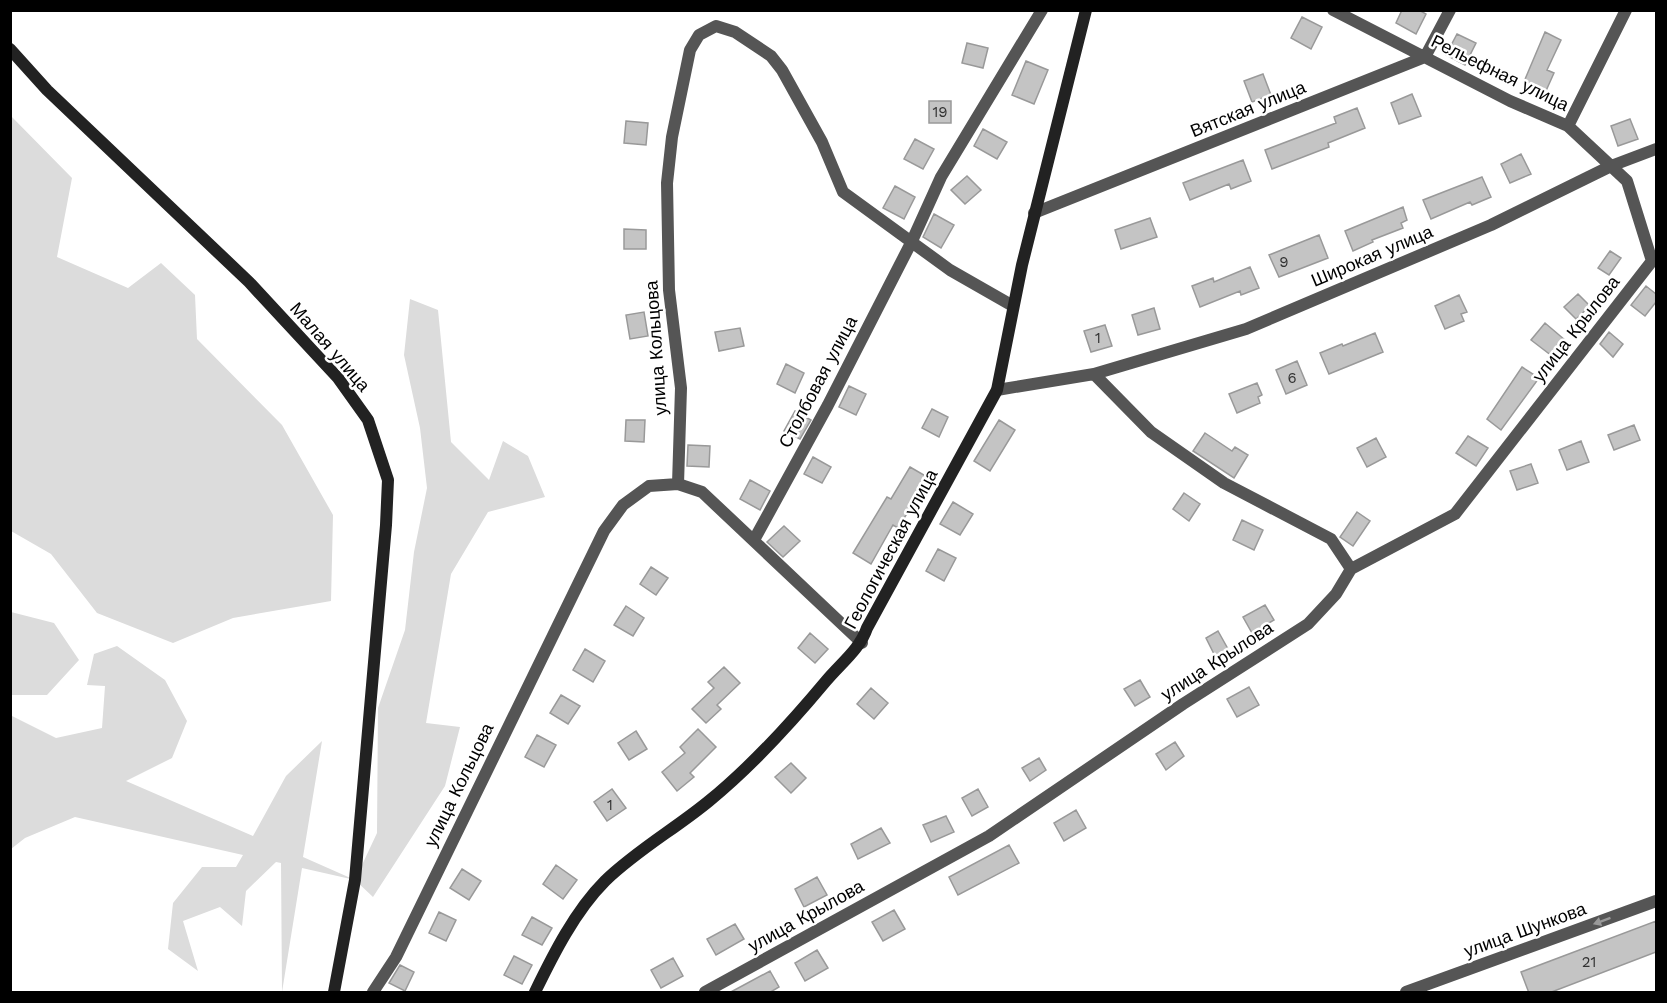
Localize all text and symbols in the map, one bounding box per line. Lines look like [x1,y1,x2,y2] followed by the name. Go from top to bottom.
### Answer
[1428,30,1573,115] street label: Рельефная улица
[1187,76,1309,141] street label: Вятская улица
[932,103,948,121] house number: 19
[1308,220,1437,291] street label: Широкая улица
[1279,253,1289,271] house number: 9
[1528,271,1624,386] street label: улица Крылова
[640,279,671,416] street label: улица Кольцова
[286,298,375,396] street label: Малая улица
[774,311,862,451] street label: Столбовая улица
[1095,329,1101,347] house number: 1
[1287,369,1297,387] house number: 6
[840,465,942,632] street label: Геологическая улица
[1157,616,1277,705] street label: улица Крылова
[420,719,498,850] street label: улица Кольцова
[607,796,613,814] house number: 1
[744,875,868,956] street label: улица Крылова
[1461,897,1590,961] street label: улица Шункова
[1592,917,1610,927] one-way arrow
[1582,953,1596,971] house number: 21

